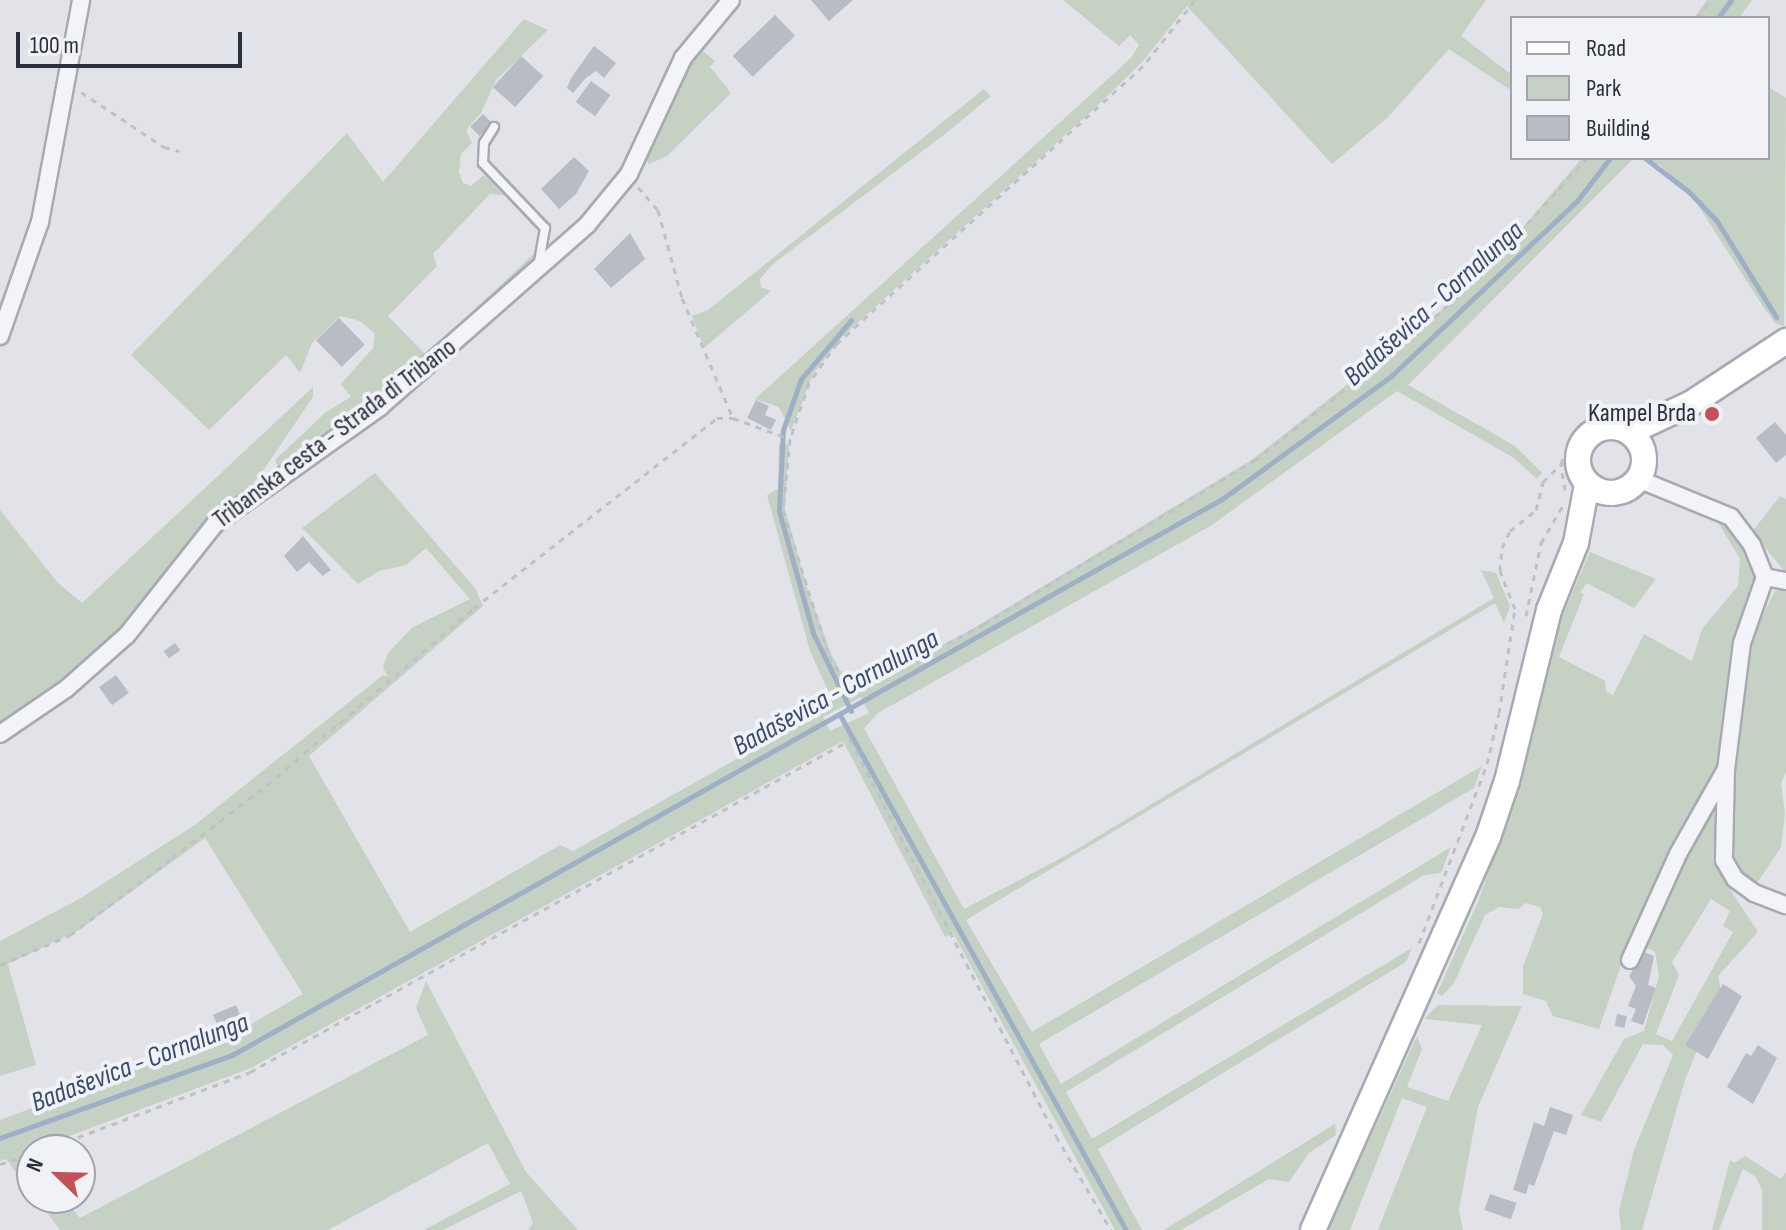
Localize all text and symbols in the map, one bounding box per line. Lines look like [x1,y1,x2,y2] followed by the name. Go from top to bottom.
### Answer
[20,16,246,66] scale bar
[1510,16,1770,160] legend
[30,31,79,60] text: 100 m
[1586,34,1626,63] text: Road
[1586,74,1621,103] text: Park
[1586,114,1650,143] text: Building
[1337,215,1531,393] water label: Badaševica - Cornalunga
[207,332,463,536] street label: Tribanska cesta - Strada di Tribano
[1588,398,1696,430] place label: Kampel Brda
[1703,405,1721,423] marker: Kampel Brda
[727,623,945,763] water label: Badaševica - Cornalunga
[27,1006,253,1120] water label: Badaševica - Cornalunga
[16,1134,96,1214] north arrow
[21,1155,50,1176] text: N

